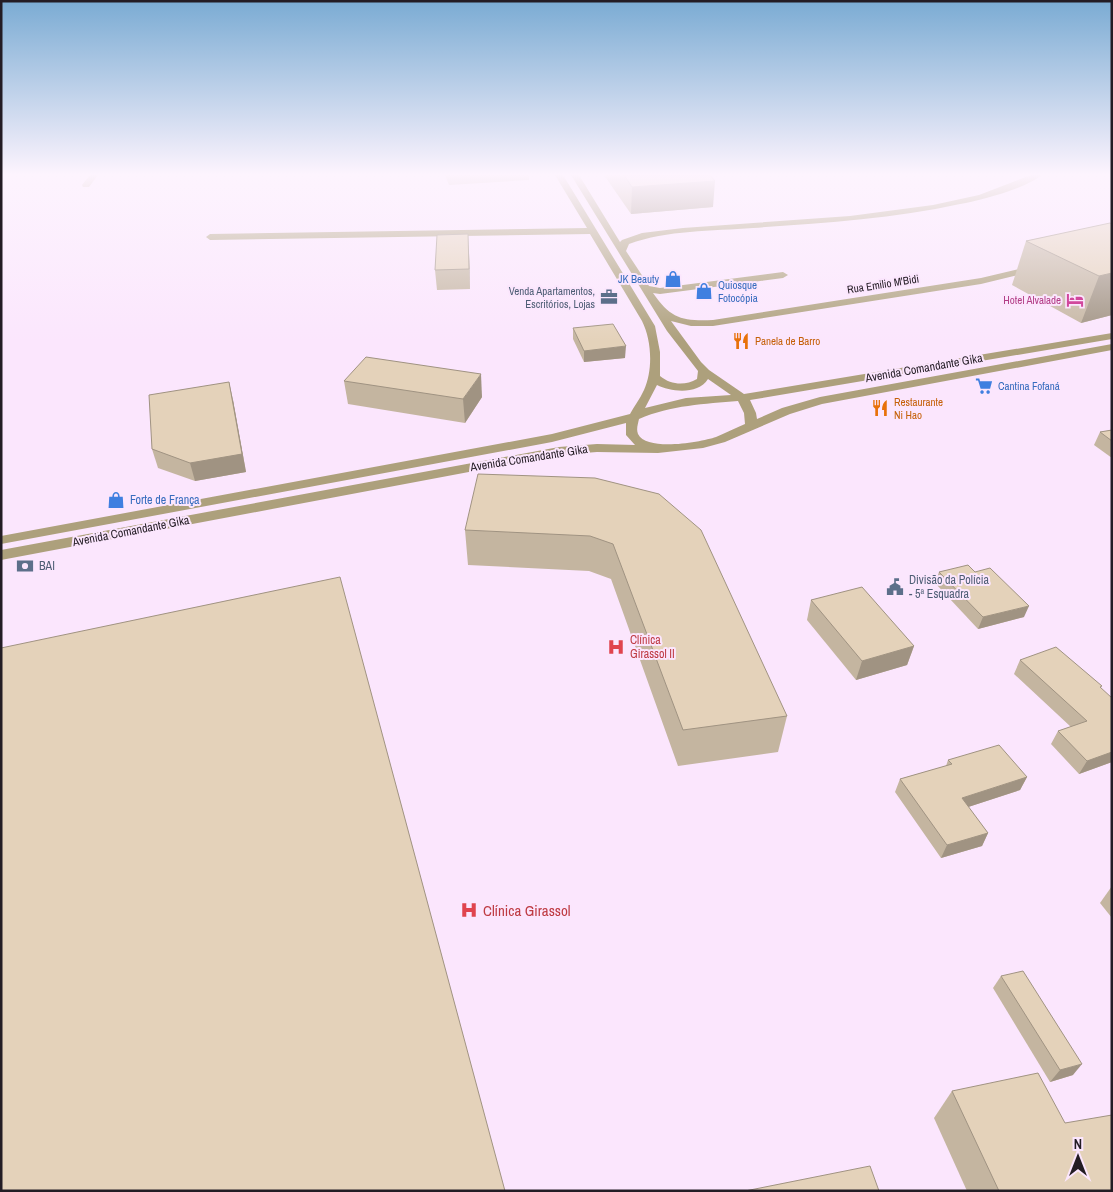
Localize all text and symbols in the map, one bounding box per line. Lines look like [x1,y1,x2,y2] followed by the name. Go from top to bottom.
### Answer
[663,269,683,289] shop icon: JK Beauty
[846,271,920,297] street label: Rua Emilio M'Bidi
[618,272,659,286] place label: JK Beauty
[718,278,758,305] place label: Quiosque Fotocópia
[694,281,714,301] shop icon: Quiosque Fotocópia
[509,284,595,311] place label: Venda Apartamentos, Escritórios, Lojas
[599,287,619,307] office icon: Venda Apartamentos, Escritórios, Lojas
[1065,290,1085,310] hotel icon: Hotel Alvalade
[1003,293,1061,307] place label: Hotel Alvalade
[731,331,751,351] restaurant icon: Panela de Barro
[755,334,820,348] place label: Panela de Barro
[863,350,984,386] street label: Avenida Comandante Gika
[974,376,994,396] supermarket icon: Cantina Fofaná
[998,379,1060,393] place label: Cantina Fofaná
[894,395,943,422] place label: Restaurante Ni Hao
[870,398,890,418] restaurant icon: Restaurante Ni Hao
[468,441,589,475] street label: Avenida Comandante Gika
[106,490,126,510] shop icon: Forte de França
[130,492,200,508] place label: Forte de França
[70,512,191,550] street label: Avenida Comandante Gika
[15,556,35,576] bank icon: BAI
[39,558,55,574] place label: BAI
[909,572,989,602] place label: Divisão da Polícia - 5ª Esquadra
[885,577,905,597] public building icon: Divisão da Polícia - 5ª Esquadra
[630,632,675,662] place label: Clínica Girassol II
[606,637,626,657] hospital icon: Clínica Girassol II
[459,900,479,920] hospital icon: Clínica Girassol
[483,900,571,921] place label: Clínica Girassol
[1053,1132,1103,1182] north arrow
[1074,1135,1082,1153] text: N

